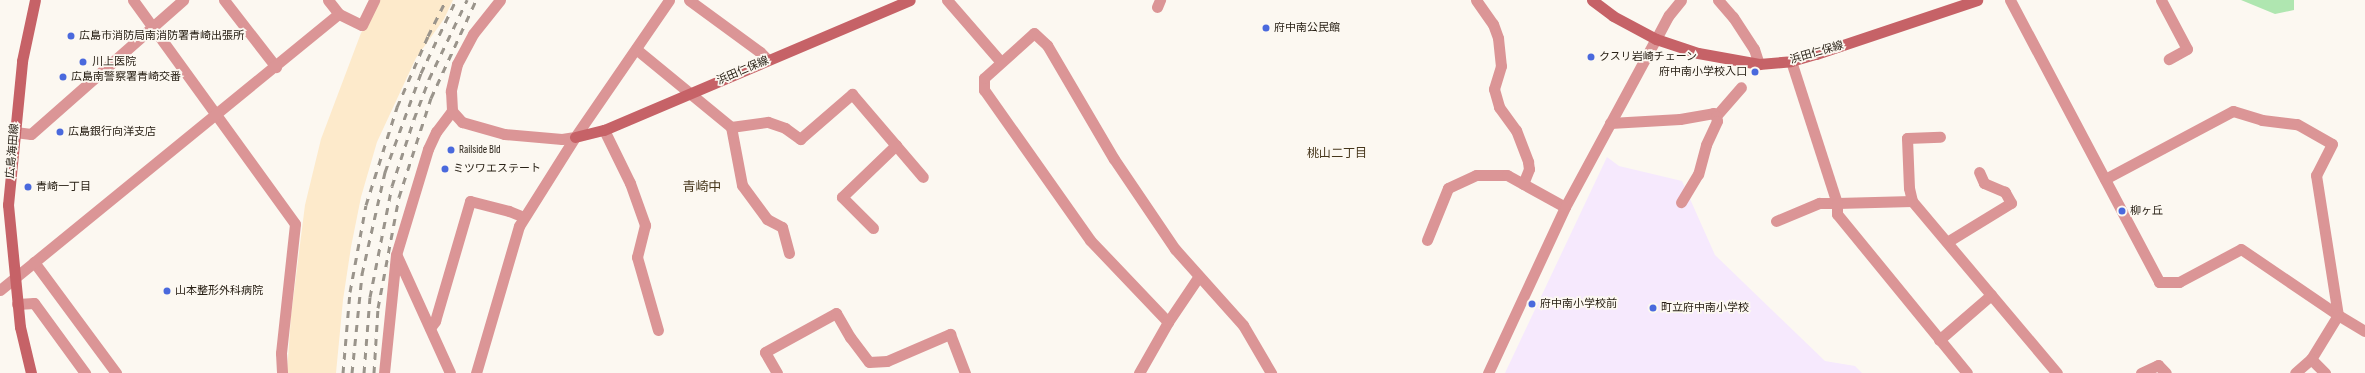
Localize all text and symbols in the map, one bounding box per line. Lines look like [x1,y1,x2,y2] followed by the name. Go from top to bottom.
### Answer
[1274,21,1340,35] place label: 府中南公民館
[1261,23,1271,33] marker: 府中南公民館
[79,29,244,43] place label: 広島市消防局南消防署青崎出張所
[66,31,76,41] marker: 広島市消防局南消防署青崎出張所
[1789,39,1845,67] street label: 浜田仁保線
[1599,50,1698,64] place label: クスリ岩崎チェーン
[1586,52,1596,62] marker: クスリ岩崎チェーン
[715,54,771,88] street label: 浜田仁保線
[92,55,136,69] place label: 川上医院
[77,56,89,68] marker: 川上医院
[1659,65,1747,79] place label: 府中南小学校入口
[1750,67,1760,77] marker: 府中南小学校入口
[71,70,181,84] place label: 広島南警察署青崎交番
[58,72,68,82] marker: 広島南警察署青崎交番
[4,123,22,179] street label: 広島海田線
[68,125,156,139] place label: 広島銀行向洋支店
[55,127,65,137] marker: 広島銀行向洋支店
[459,143,501,157] place label: Railside Bld
[446,145,456,155] marker: Railside Bld
[1307,147,1367,161] district label: 桃山二丁目
[453,162,541,176] place label: ミツワエステート
[440,164,450,174] marker: ミツワエステート
[683,179,721,195] district label: 青崎中
[36,180,91,194] place label: 青崎一丁目
[23,182,33,192] marker: 青崎一丁目
[2130,204,2163,218] place label: 柳ヶ丘
[2117,206,2127,216] marker: 柳ヶ丘
[175,284,263,298] place label: 山本整形外科病院
[162,286,172,296] marker: 山本整形外科病院
[1540,297,1617,311] place label: 府中南小学校前
[1527,299,1537,309] marker: 府中南小学校前
[1661,301,1749,315] place label: 町立府中南小学校
[1648,303,1658,313] marker: 町立府中南小学校

